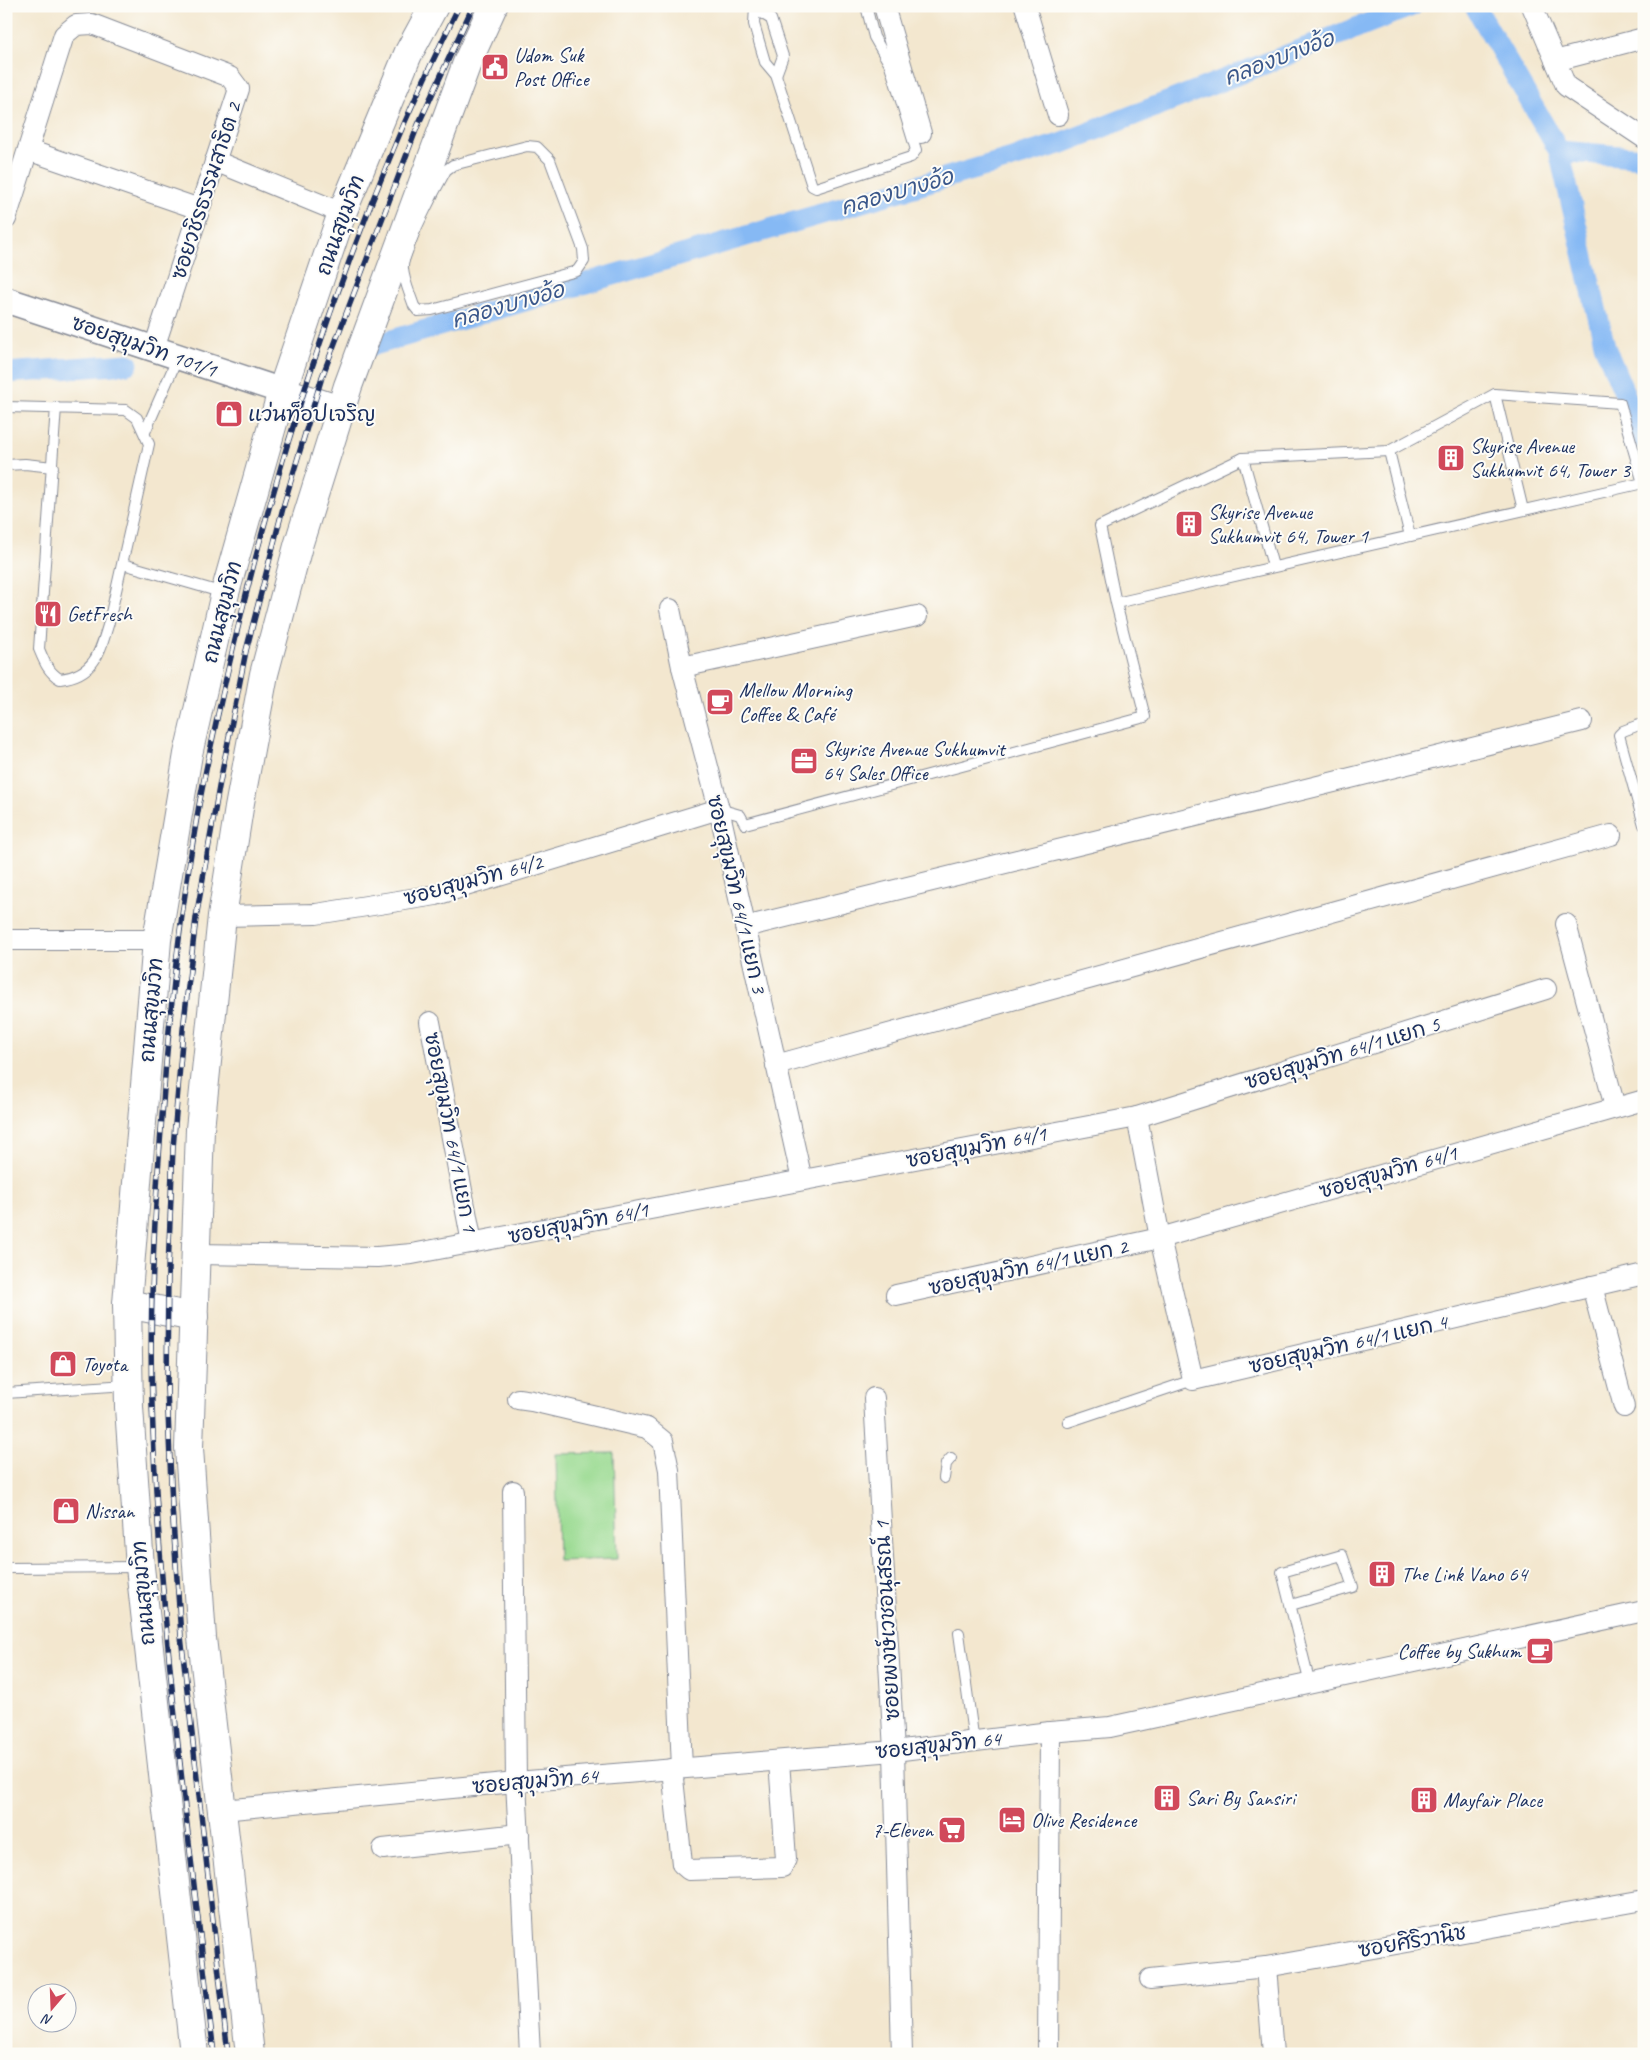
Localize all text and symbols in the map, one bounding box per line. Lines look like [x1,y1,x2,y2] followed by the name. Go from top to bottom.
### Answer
[1220,24,1339,92] water label: คลองบางอ้อ
[514,42,591,92] place label: Udom Suk Post Office
[480,52,510,82] public building icon: Udom Suk Post Office
[165,98,247,283] street label: ซอยวชิรธรรมสาธิต 2
[838,162,957,221] water label: คลองบางอ้อ
[310,171,373,280] street label: ถนนสุขุมวิท
[449,275,568,334] water label: คลองบางอ้อ
[67,309,221,386] street label: ซอยสุขุมวิท 101/1
[214,399,244,429] shop icon: แว่นท็อปเจริญ
[248,401,376,427] place label: แว่นท็อปเจริญ
[1470,433,1632,483] place label: Skyrise Avenue Sukhumvit 64, Tower 3
[1436,443,1466,473] building icon: Skyrise Avenue Sukhumvit 64, Tower 3
[1208,499,1370,549] place label: Skyrise Avenue Sukhumvit 64, Tower 1
[1174,509,1204,539] building icon: Skyrise Avenue Sukhumvit 64, Tower 1
[197,558,250,667] street label: ถนนสุขุมวิท
[33,599,63,629] restaurant icon: GetFresh
[67,601,133,627] place label: GetFresh
[739,677,854,727] place label: Mellow Morning Coffee & Café
[705,687,735,717] cafe icon: Mellow Morning Coffee & Café
[823,736,1007,786] place label: Skyrise Avenue Sukhumvit 64 Sales Office
[789,746,819,776] office icon: Skyrise Avenue Sukhumvit 64 Sales Office
[699,792,773,998] street label: ซอยสุขุมวิท 64/1 แยก 3
[401,849,547,914] street label: ซอยสุขุมวิท 64/2
[133,957,172,1064] street label: ถนนสุขุมวิท
[1241,1010,1445,1098] street label: ซอยสุขุมวิท 64/1 แยก 5
[416,1030,483,1236] street label: ซอยสุขุมวิท 64/1 แยก 1
[904,1120,1050,1176] street label: ซอยสุขุมวิท 64/1
[1316,1139,1462,1207] street label: ซอยสุขุมวิท 64/1
[506,1196,652,1252] street label: ซอยสุขุมวิท 64/1
[926,1233,1132,1304] street label: ซอยสุขุมวิท 64/1 แยก 2
[1246,1308,1453,1382] street label: ซอยสุขุมวิท 64/1 แยก 4
[48,1349,78,1379] shop icon: Toyota
[82,1351,129,1377] place label: Toyota
[51,1496,81,1526] shop icon: Nissan
[85,1498,136,1524] place label: Nissan
[869,1519,908,1722] street label: ซอยพงษ์เวชอนุสรณ์ 1
[125,1539,164,1646] street label: ถนนสุขุมวิท
[1367,1559,1397,1589] building icon: The Link Vano 64
[1401,1561,1530,1587] place label: The Link Vano 64
[1525,1636,1555,1666] cafe icon: Coffee by Sukhum
[1397,1638,1522,1664] place label: Coffee by Sukhum
[874,1725,1005,1767] street label: ซอยสุขุมวิท 64
[471,1762,602,1802] street label: ซอยสุขุมวิท 64
[1152,1783,1182,1813] building icon: Sari By Sansiri
[1186,1785,1298,1811] place label: Sari By Sansiri
[1409,1785,1439,1815] building icon: Mayfair Place
[1443,1787,1543,1813] place label: Mayfair Place
[997,1805,1027,1835] hotel icon: Olive Residence
[1031,1807,1138,1833] place label: Olive Residence
[937,1815,967,1845] supermarket icon: 7-Eleven
[872,1817,935,1843] place label: 7-Eleven
[1356,1919,1468,1963] street label: ซอยศิริวานิช
[28,1982,78,2032] north arrow
[39,2010,55,2029] text: N

